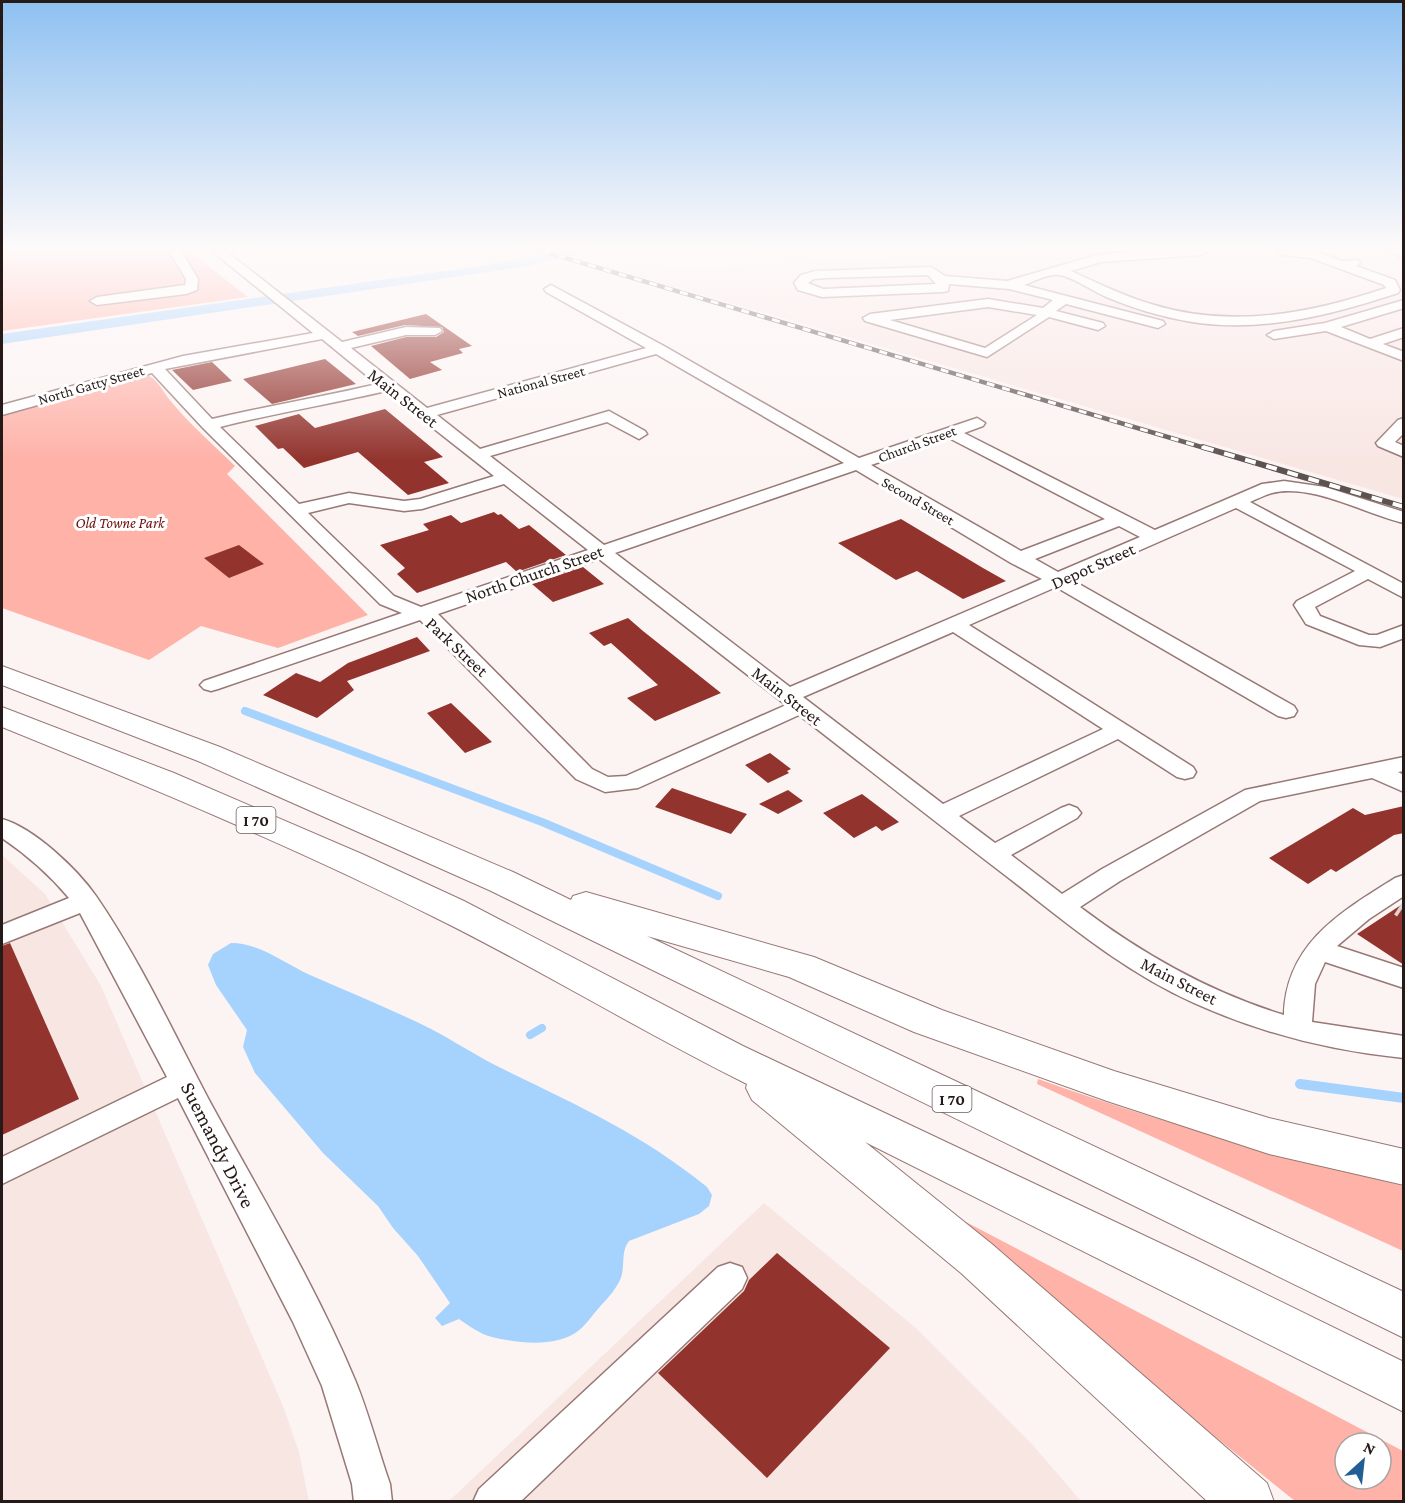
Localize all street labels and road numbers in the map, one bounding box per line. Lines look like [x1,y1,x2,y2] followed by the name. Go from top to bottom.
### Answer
[36,362,147,409] street label: North Gatty Street
[495,362,588,401] street label: National Street
[364,365,443,432] street label: Main Street
[876,422,959,466] street label: Church Street
[879,474,958,529] street label: Second Street
[1048,538,1139,593] street label: Depot Street
[462,541,607,607] street label: North Church Street
[422,613,493,681] street label: Park Street
[748,663,827,730] street label: Main Street
[236,807,276,833] road number: I 70
[1137,953,1222,1009] street label: Main Street
[176,1078,260,1212] street label: Suemandy Drive
[932,1086,972,1112] road number: I 70

